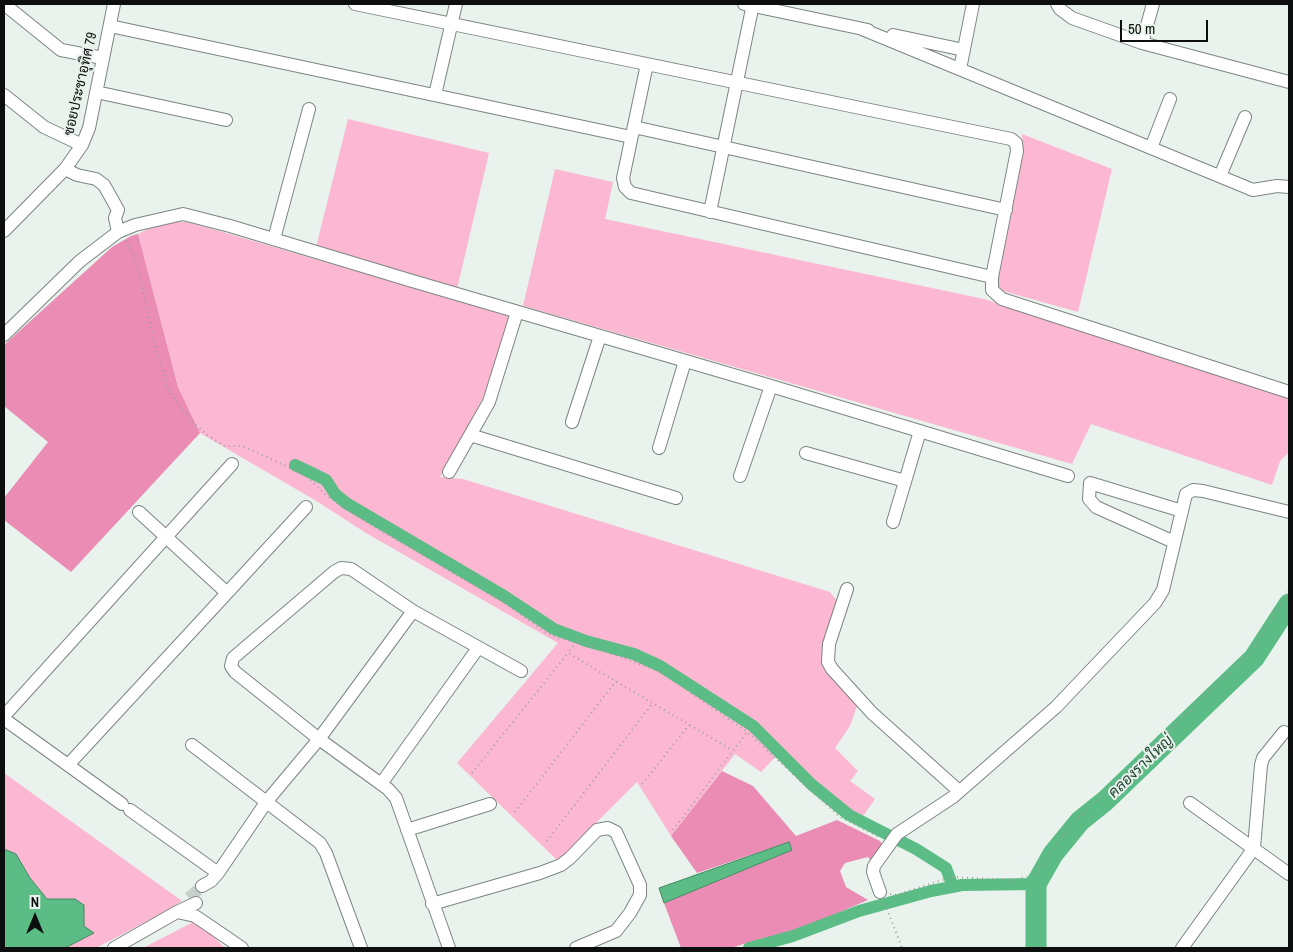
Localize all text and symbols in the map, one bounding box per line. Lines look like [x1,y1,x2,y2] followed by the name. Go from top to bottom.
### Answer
[1123,10,1210,42] scale bar
[1128,18,1155,39] text: 50 m
[61,31,101,137] street label: ซอยประชาอุทิศ 79
[1105,732,1177,802] water label: คลองรางใหญ่
[10,892,60,942] north arrow
[31,893,39,911] text: N

